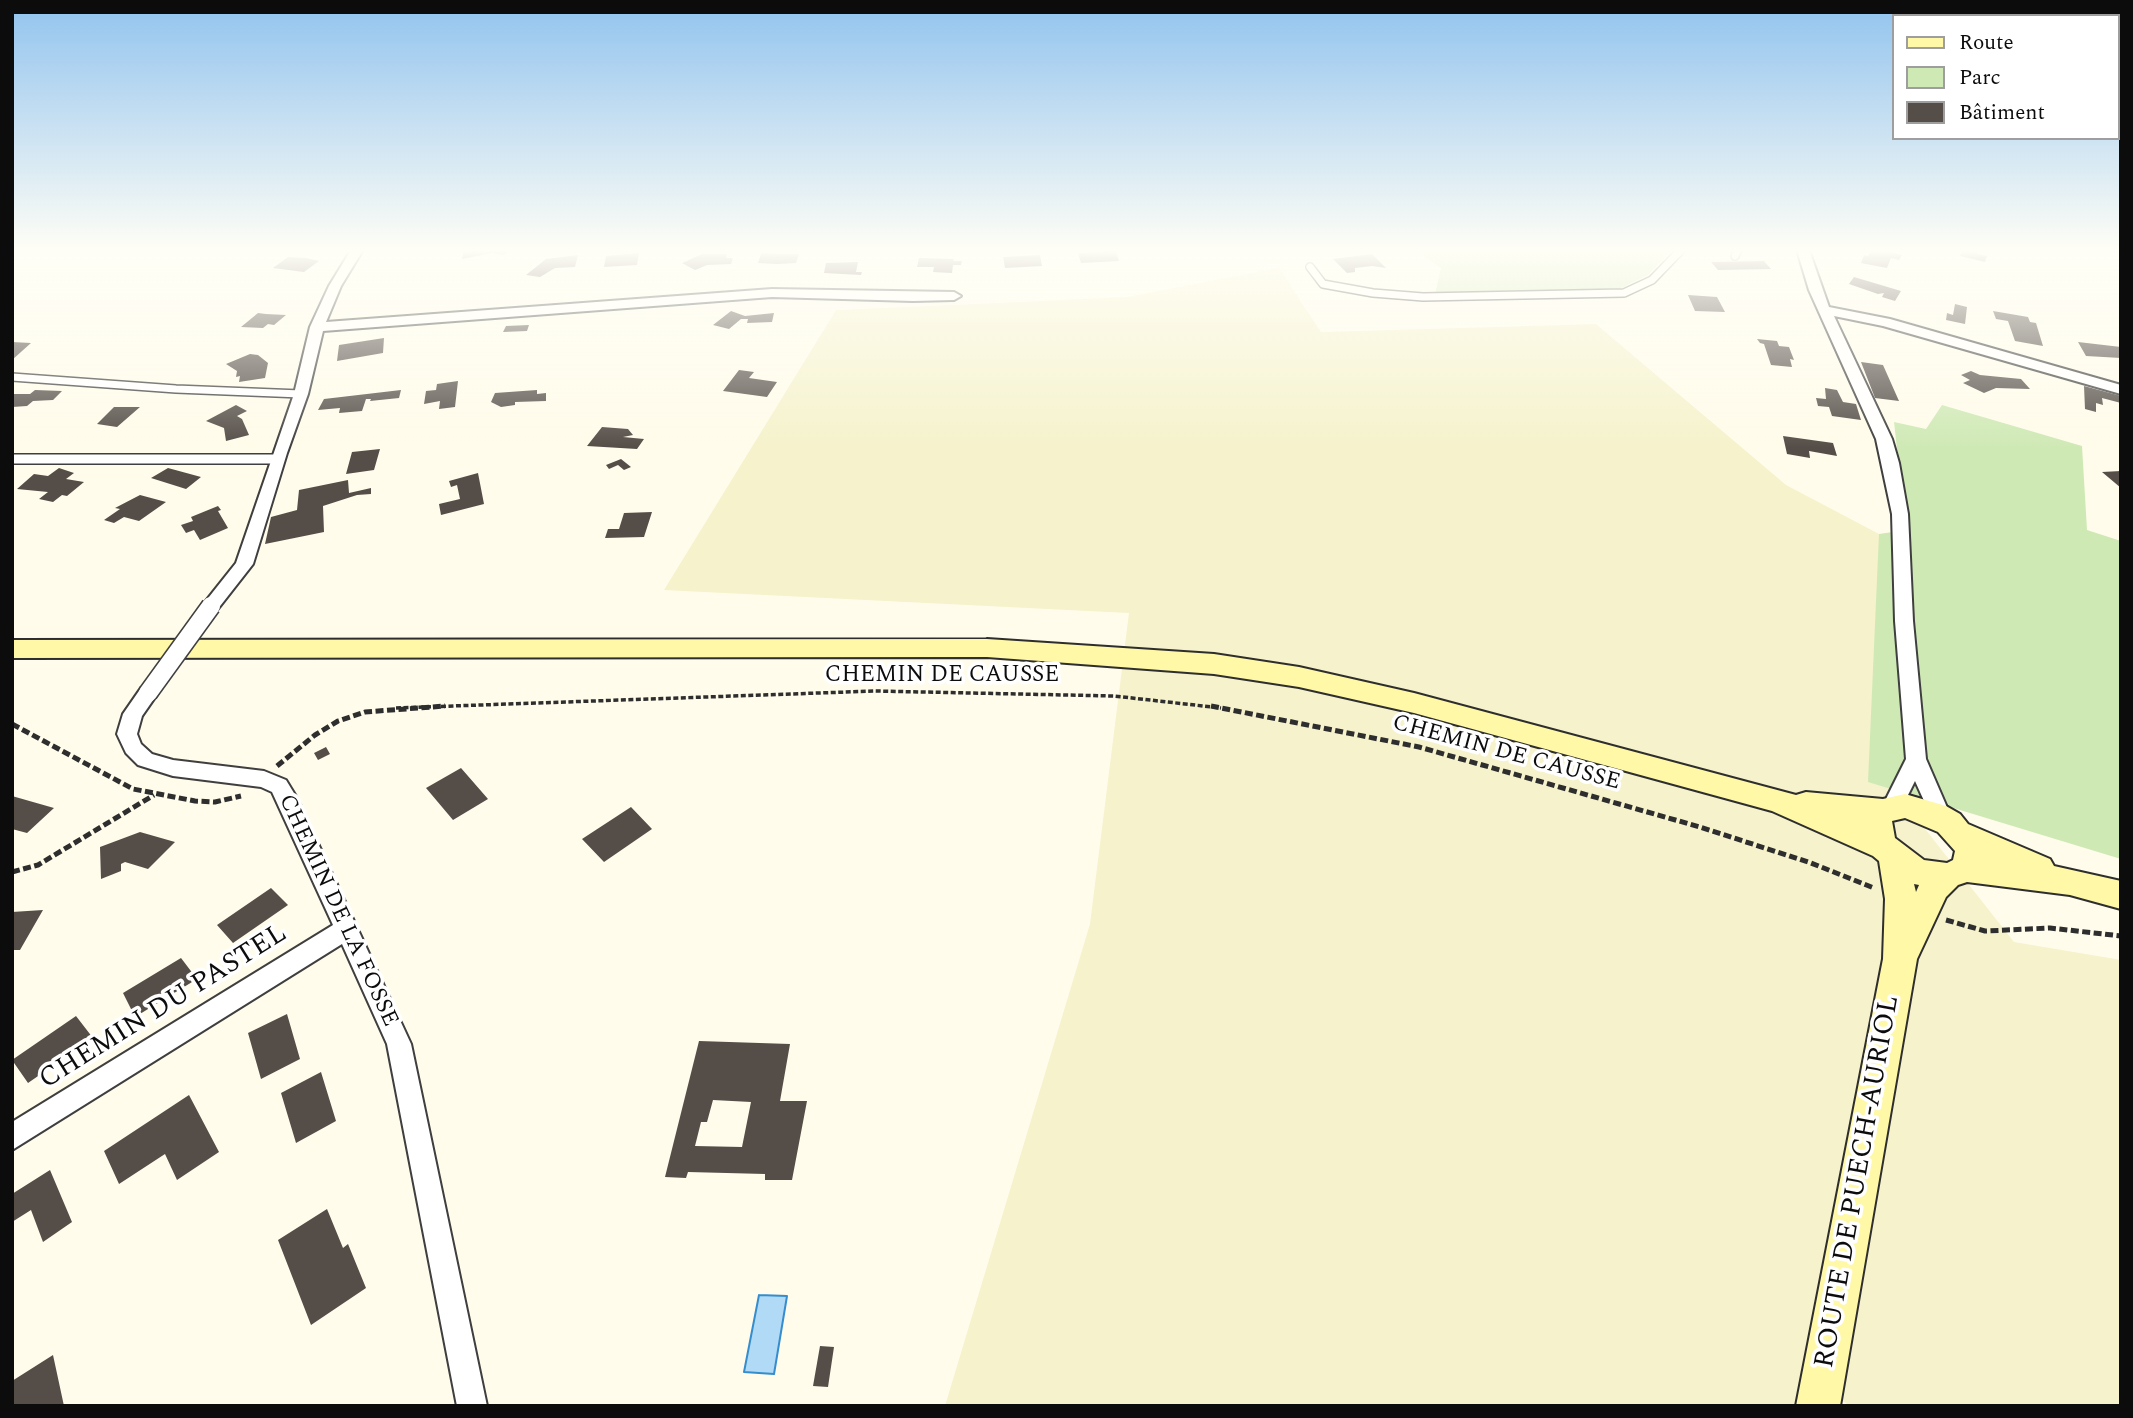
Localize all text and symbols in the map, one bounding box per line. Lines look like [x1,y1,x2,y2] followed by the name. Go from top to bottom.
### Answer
[1892,14,2119,140] legend
[1959,27,2014,59] text: Route
[1959,62,2001,94] text: Parc
[1959,97,2045,129] text: Bâtiment
[825,662,1059,690] street label: CHEMIN DE CAUSSE
[1389,710,1623,798] street label: CHEMIN DE CAUSSE
[271,790,403,1032] street label: CHEMIN DE LA FOSSE
[34,918,294,1098] street label: CHEMIN DU PASTEL
[1810,993,1908,1371] street label: ROUTE DE PUECH-AURIOL

